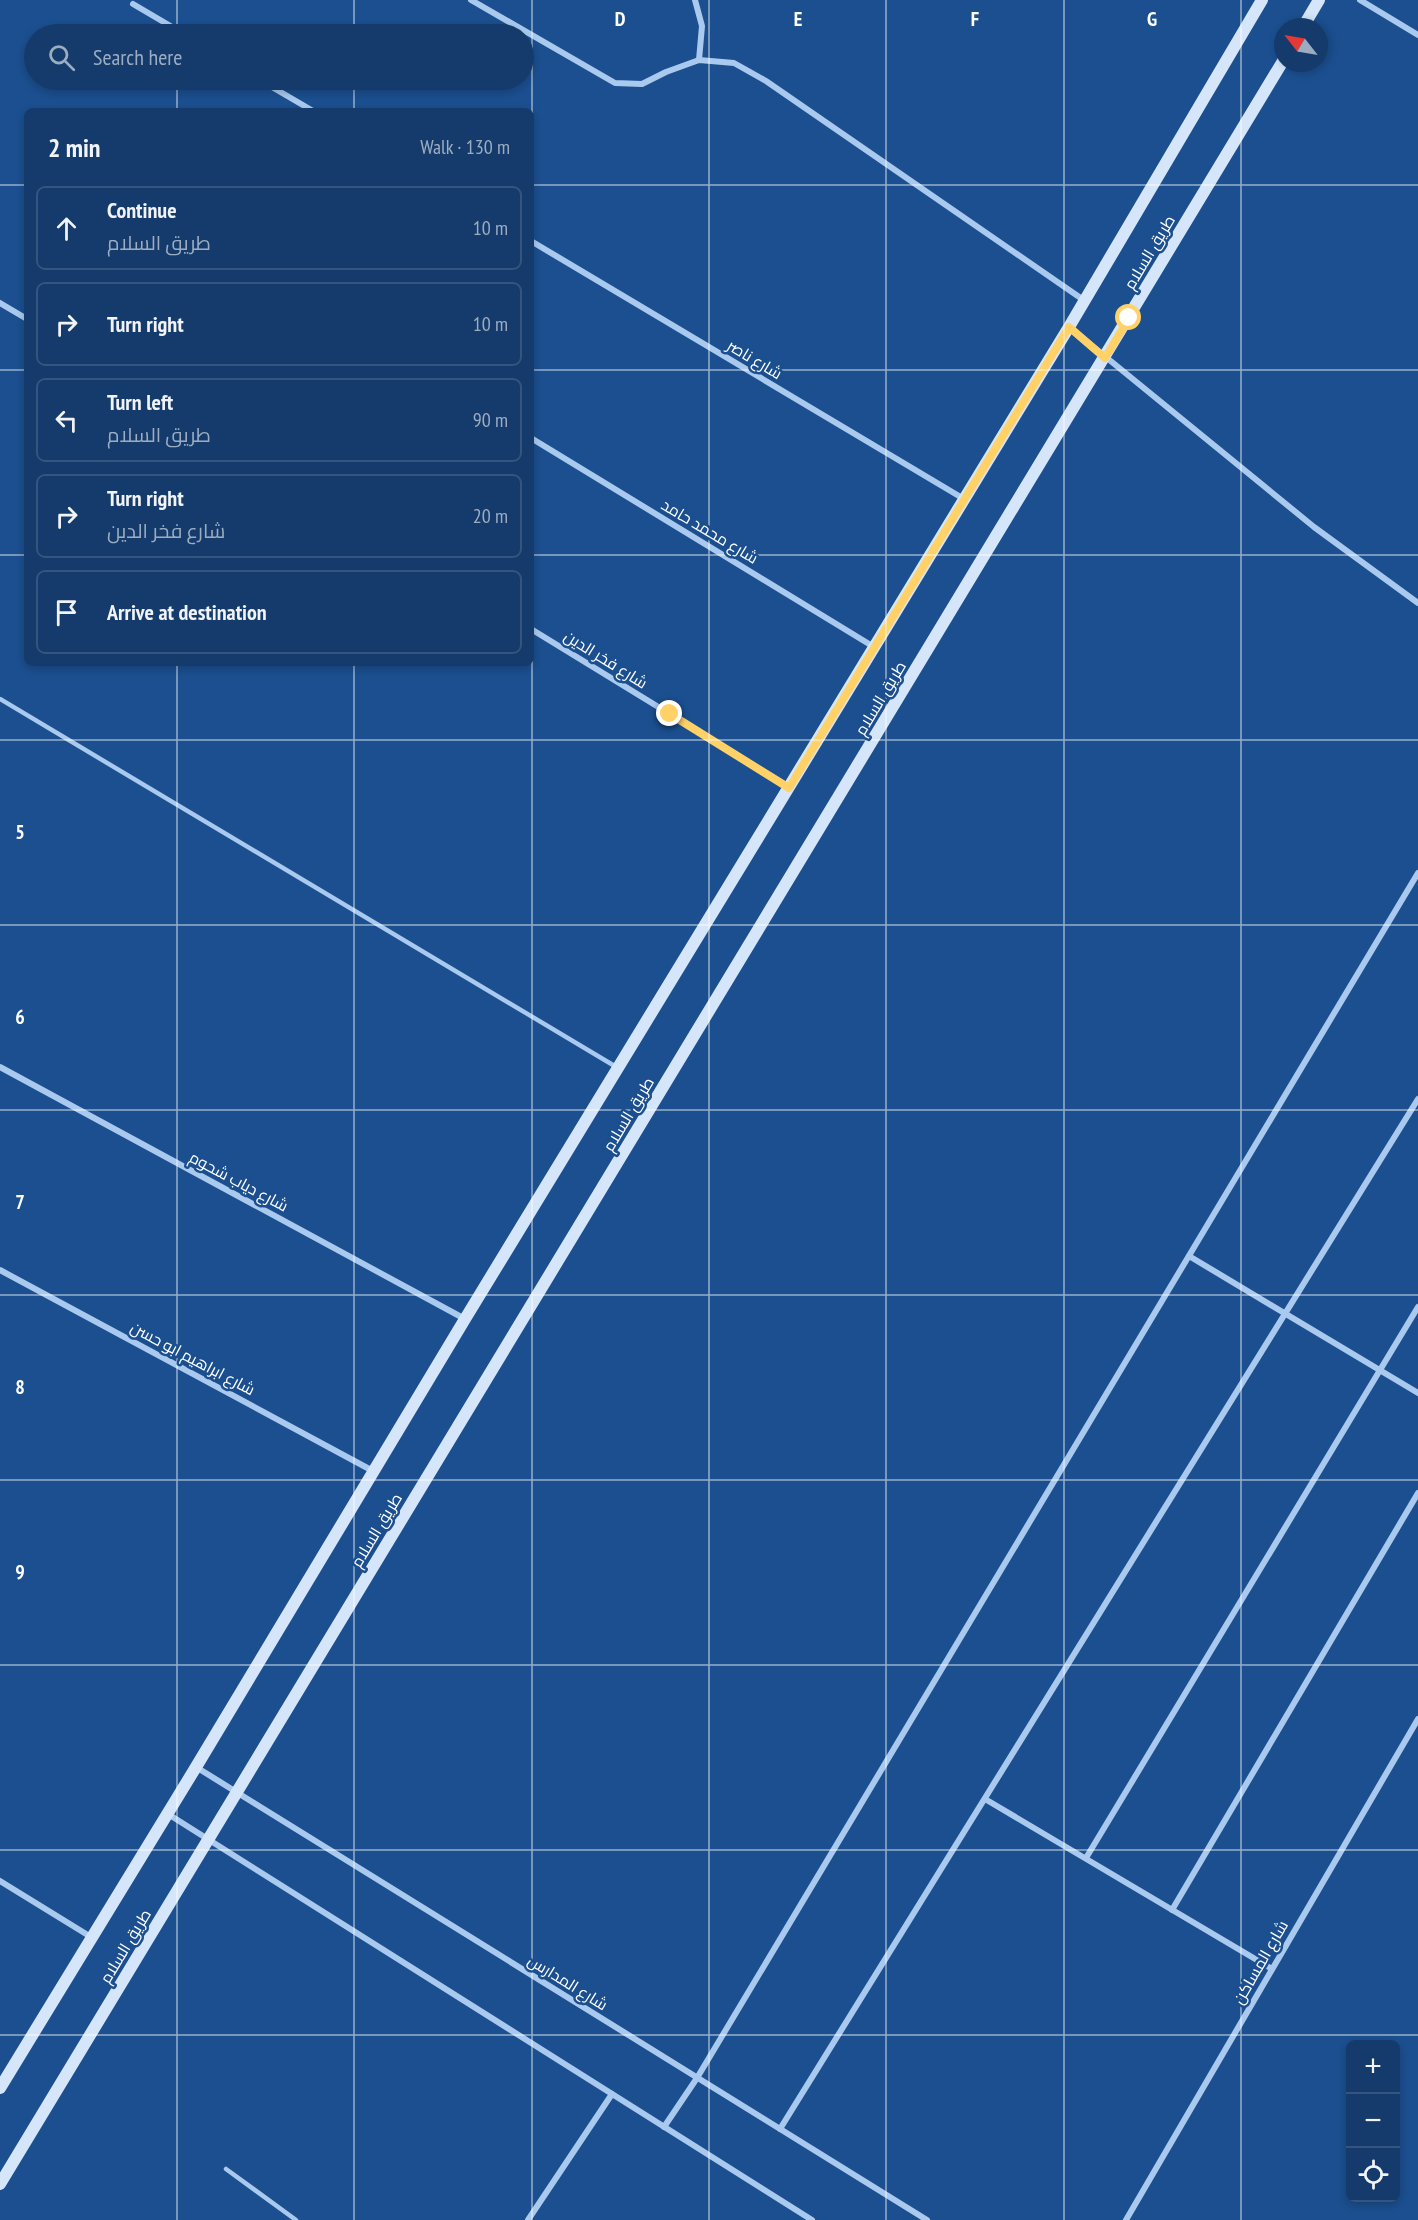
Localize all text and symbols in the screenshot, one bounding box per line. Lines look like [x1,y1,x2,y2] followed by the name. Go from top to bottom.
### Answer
[615,6,626,32] text: D
[794,6,802,32] text: E
[971,6,979,32] text: F
[1147,6,1157,32] text: G
[1274,18,1328,72] north arrow
[24,24,534,90] search box
[45,41,78,74] icon: search
[93,43,182,71] text: Search here
[48,131,101,164] text: 2 min
[420,134,510,160] text: Walk · 130 m
[107,196,177,224] text: Continue
[1119,211,1181,294] street label: طريق السلام
[50,212,83,245] icon: ahead
[473,215,508,241] text: 10 m
[107,230,211,256] text: طريق السلام
[1115,304,1141,330] route start
[50,308,83,341] icon: right
[107,310,184,338] text: Turn right
[473,311,508,337] text: 10 m
[722,334,786,385] street label: شارع ناصر
[107,388,173,416] text: Turn left
[50,404,83,437] icon: left
[473,407,508,433] text: 90 m
[107,422,211,448] text: طريق السلام
[107,484,184,512] text: Turn right
[657,494,762,569] street label: شارع محمد حامد
[50,500,83,533] icon: right
[473,503,508,529] text: 20 m
[107,518,225,544] text: شارع فخر الدين
[50,596,83,629] icon: arrive
[107,598,267,626] text: Arrive at destination
[560,625,651,694] street label: شارع فخر الدين
[850,657,912,740] street label: طريق السلام
[656,700,682,726] route end
[15,819,25,845] text: 5
[15,1004,25,1030] text: 6
[598,1073,660,1156] street label: طريق السلام
[185,1147,292,1217] street label: شارع دياب شحوم
[15,1189,25,1215] text: 7
[126,1317,259,1401] street label: شارع ابراهيم ابو حسن
[15,1374,25,1400] text: 8
[346,1489,408,1572] street label: طريق السلام
[15,1559,25,1585] text: 9
[95,1905,157,1988] street label: طريق السلام
[1228,1916,1294,2009] street label: شارع المساكن
[523,1950,612,2016] street label: شارع المدارس
[1346,2040,1400,2202] map controls
[1346,2040,1400,2094] button: +
[1346,2094,1400,2148] button: −
[1346,2148,1400,2202] button: locate

